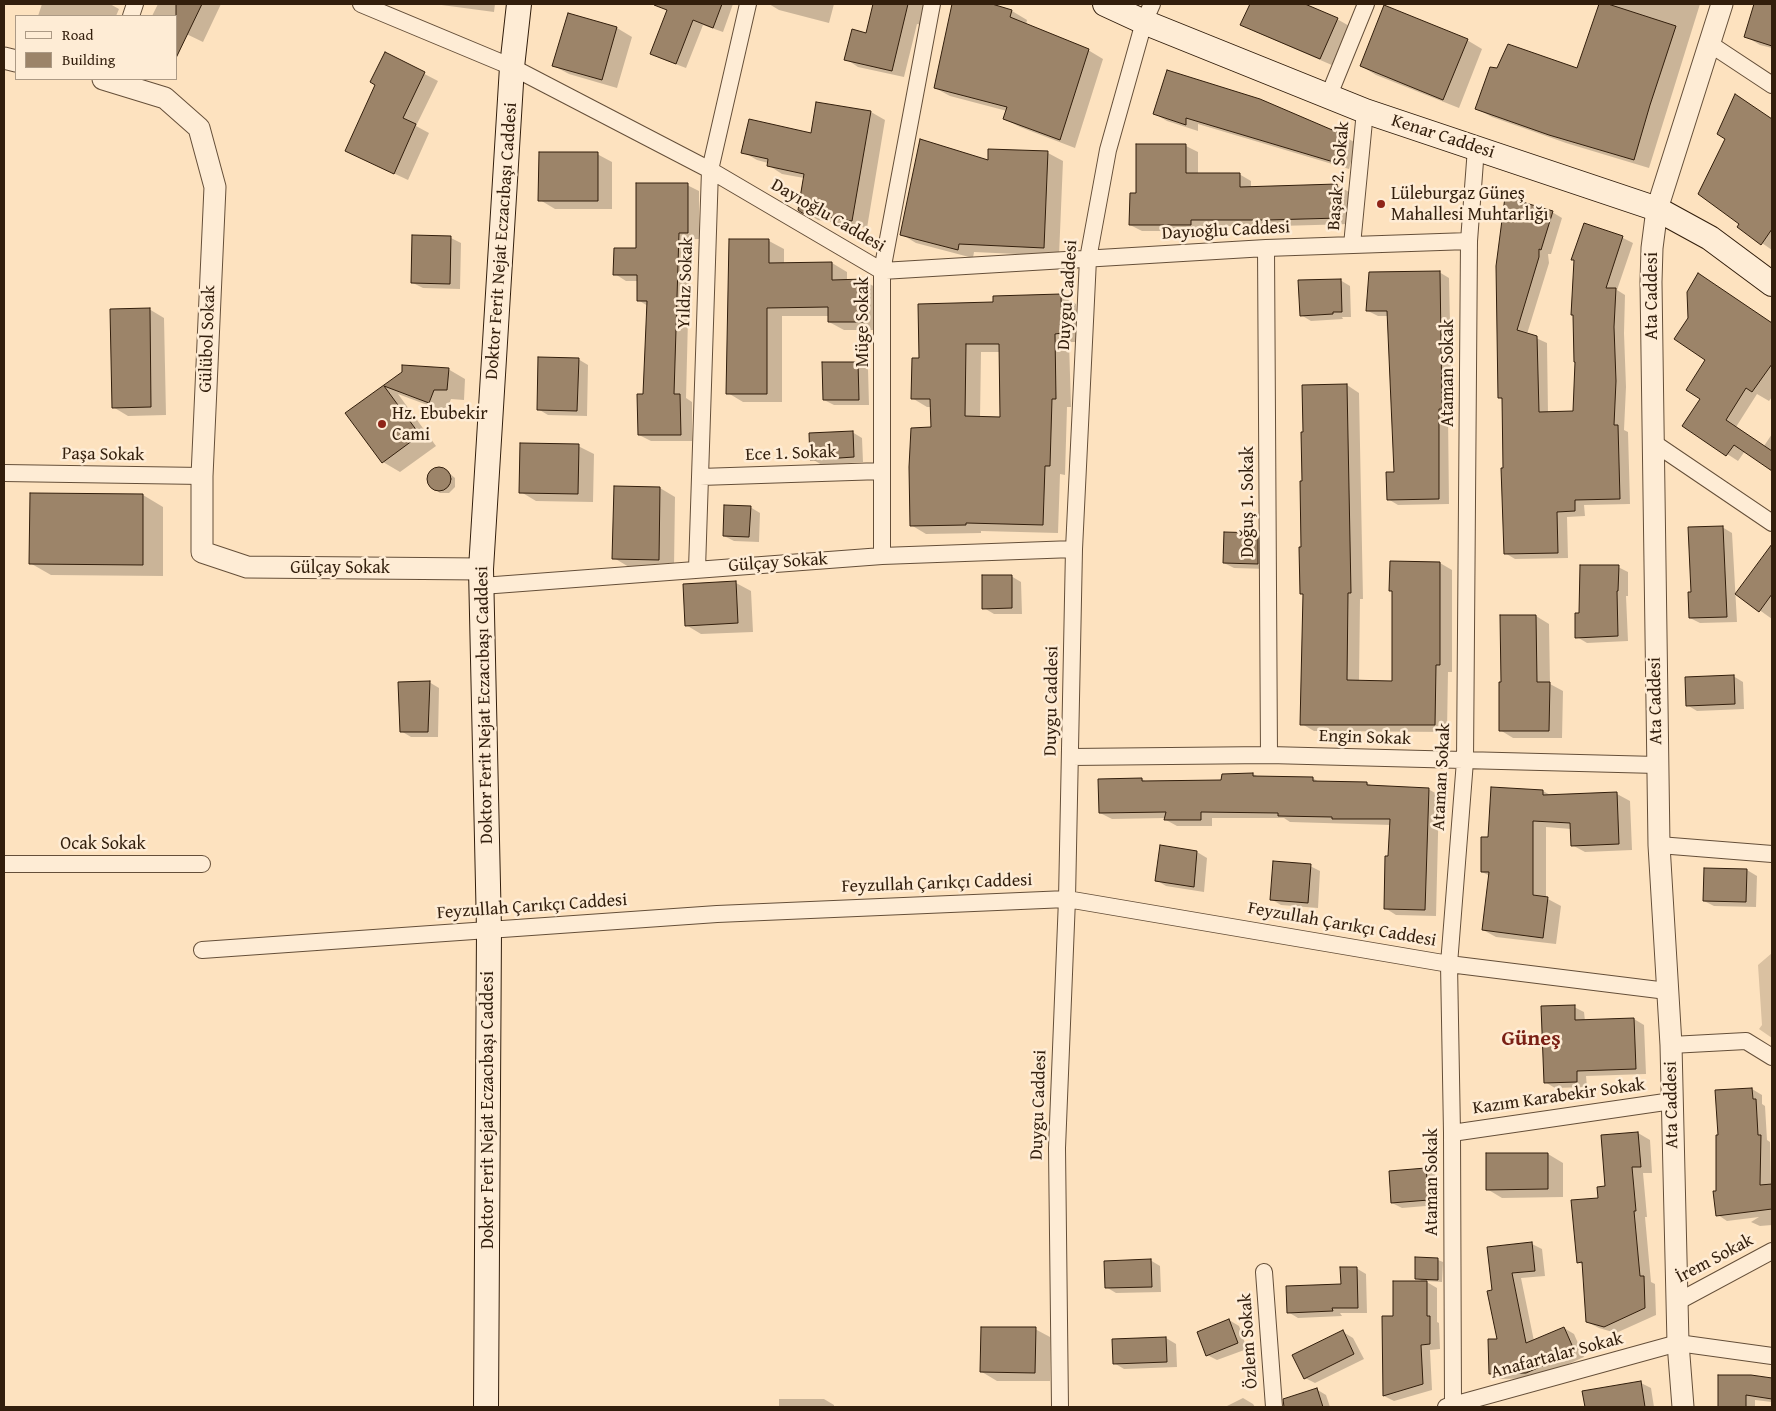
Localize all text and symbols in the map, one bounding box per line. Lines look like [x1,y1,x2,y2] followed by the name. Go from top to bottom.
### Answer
[15,15,178,80] legend
[62,24,93,45] text: Road
[62,49,115,70] text: Building
[482,102,522,380] street label: Doktor Ferit Nejat Eczacıbaşı Caddesi
[1389,110,1497,164] street label: Kenar Caddesi
[1323,121,1355,231] street label: Başak 2. Sokak
[767,175,889,257] street label: Dayıoğlu Caddesi
[1391,183,1549,225] place label: Lüleburgaz Güneş Mahallesi Muhtarlığı
[1375,198,1387,210] marker: Lüleburgaz Güneş Mahallesi Muhtarlığı
[1161,217,1291,245] street label: Dayıoğlu Caddesi
[674,237,698,329] street label: Yıldız Sokak
[1053,239,1083,351] street label: Duygu Caddesi
[1641,252,1663,340] street label: Ata Caddesi
[852,277,874,367] street label: Müge Sokak
[195,285,221,393] street label: Gülübol Sokak
[1437,319,1459,427] street label: Ataman Sokak
[392,403,488,446] place label: Hz. Ebubekir Cami
[376,418,388,430] marker: Hz. Ebubekir Cami
[745,442,837,466] street label: Ece 1. Sokak
[62,443,144,467] street label: Paşa Sokak
[1237,446,1259,558] street label: Doğuş 1. Sokak
[728,549,828,577] street label: Gülçay Sokak
[290,557,390,579] street label: Gülçay Sokak
[472,566,498,844] street label: Doktor Ferit Nejat Eczacıbaşı Caddesi
[1040,646,1064,756] street label: Duygu Caddesi
[1644,657,1668,745] street label: Ata Caddesi
[1428,723,1456,831] street label: Ataman Sokak
[1319,726,1411,750] street label: Engin Sokak
[60,833,146,855] street label: Ocak Sokak
[841,870,1033,898] street label: Feyzullah Çarıkçı Caddesi
[436,890,628,924] street label: Feyzullah Çarıkçı Caddesi
[1246,898,1438,952] street label: Feyzullah Çarıkçı Caddesi
[477,971,499,1249] street label: Doktor Ferit Nejat Eczacıbaşı Caddesi
[1501,1026,1561,1052] district label: Güneş
[1026,1049,1052,1161] street label: Duygu Caddesi
[1660,1061,1684,1149] street label: Ata Caddesi
[1471,1074,1647,1120] street label: Kazım Karabekir Sokak
[1421,1128,1443,1236] street label: Ataman Sokak
[1673,1230,1757,1288] street label: İrem Sokak
[1235,1292,1263,1390] street label: Özlem Sokak
[1489,1328,1625,1384] street label: Anafartalar Sokak

